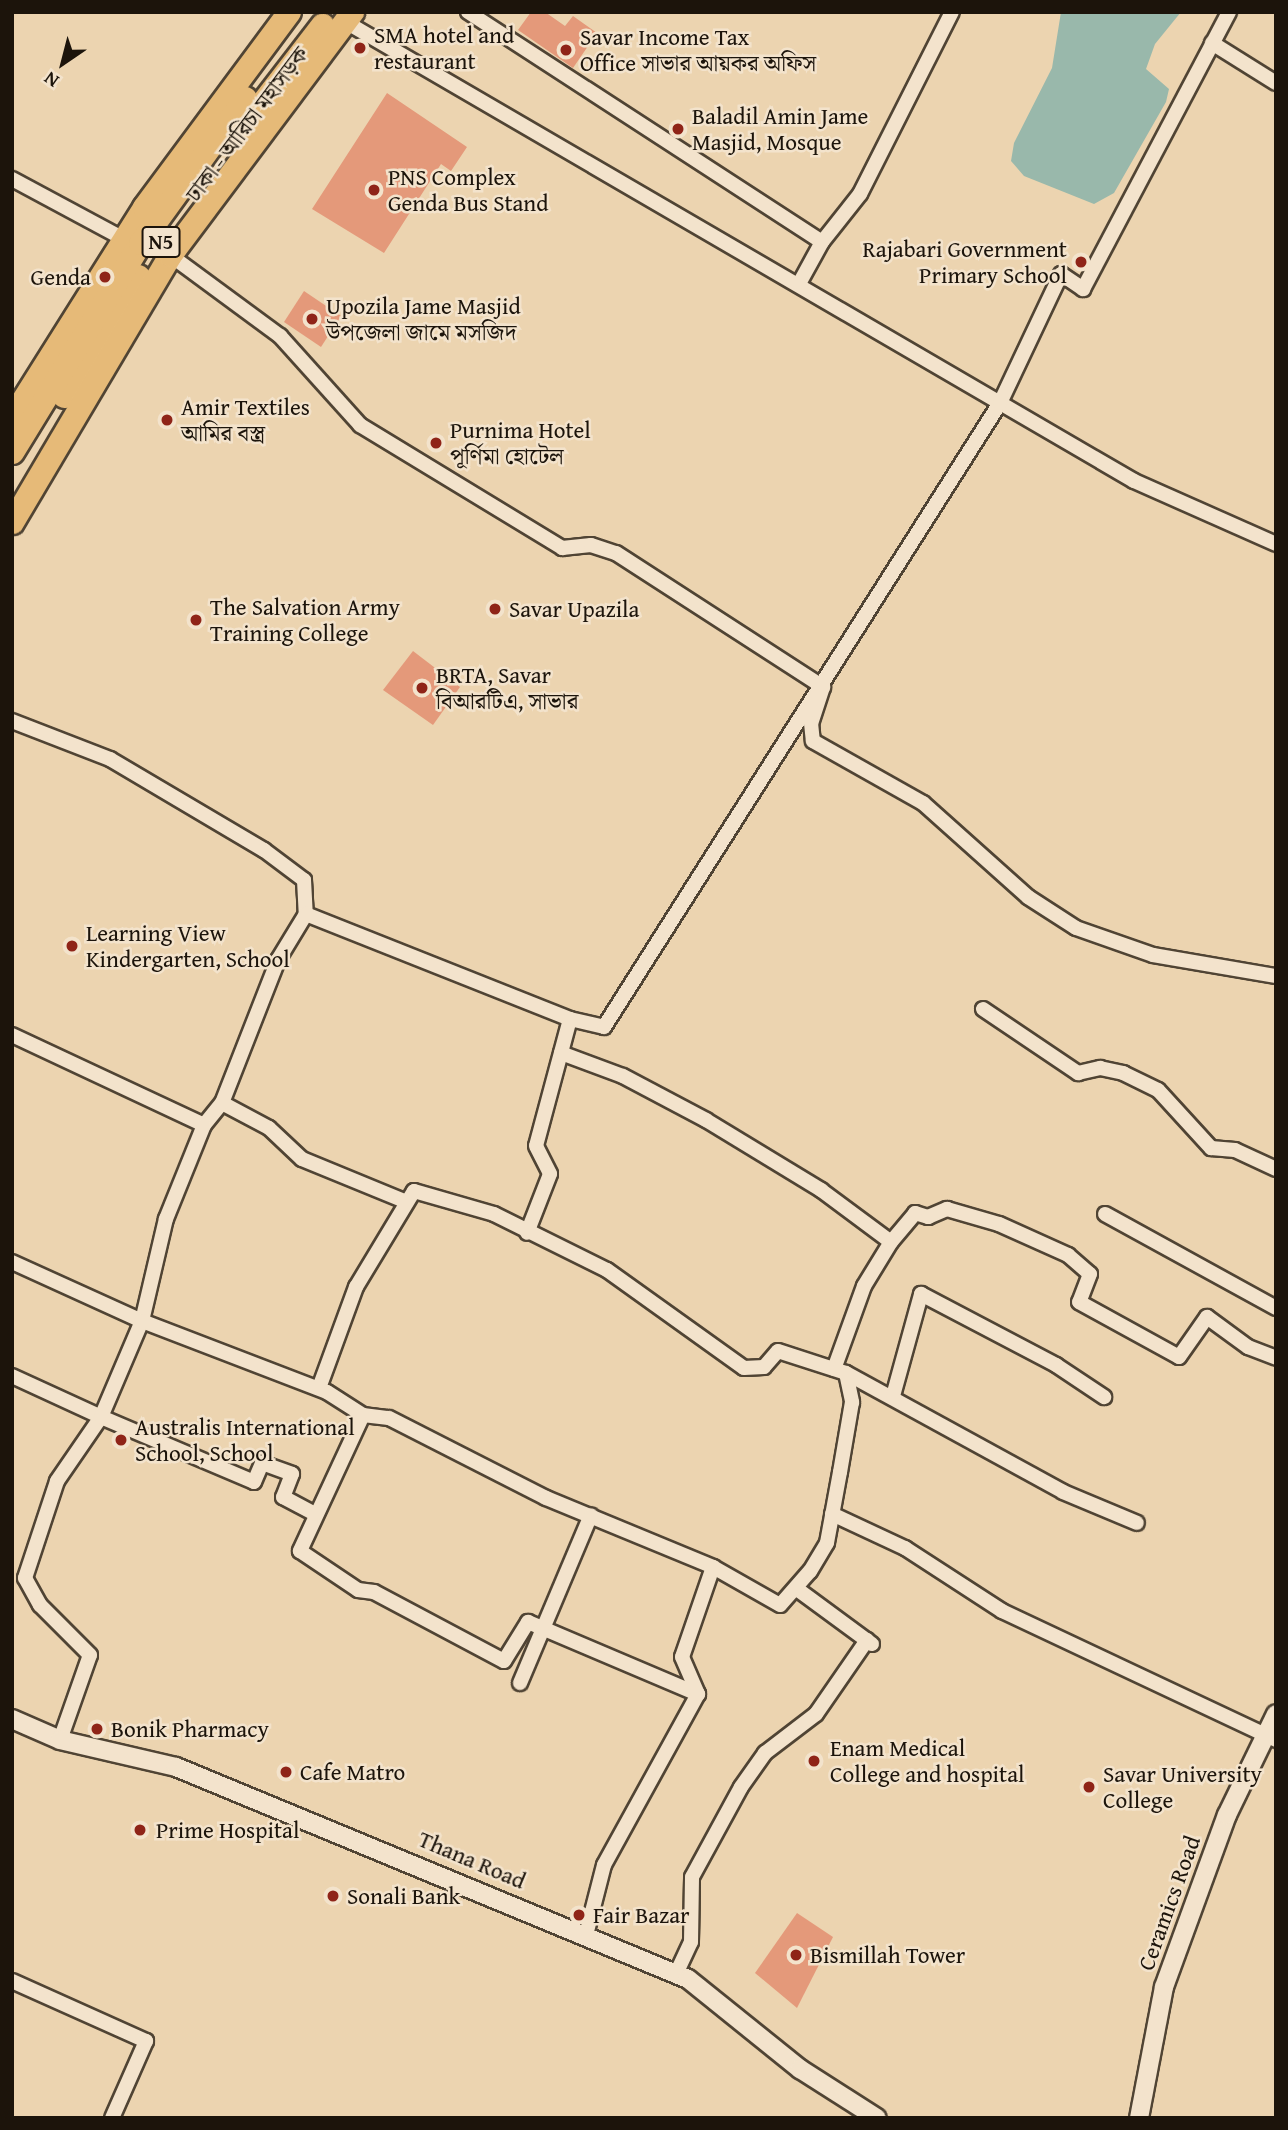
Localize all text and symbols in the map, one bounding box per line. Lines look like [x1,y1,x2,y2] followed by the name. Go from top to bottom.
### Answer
[374,21,514,75] place label: SMA hotel and restaurant
[580,23,816,77] place label: Savar Income Tax Office সাভার আয়কর অফিস
[28,28,98,98] north arrow
[352,40,368,56] marker: SMA hotel and restaurant
[180,41,314,207] street label: ঢাকা - আরিচা মহাসড়ক
[558,42,574,58] marker: Savar Income Tax Office সাভার আয়কর অফিস
[38,65,64,95] text: N
[692,102,868,156] place label: Baladil Amin Jame Masjid, Mosque
[670,121,686,137] marker: Baladil Amin Jame Masjid, Mosque
[388,163,549,217] place label: PNS Complex Genda Bus Stand
[366,182,382,198] marker: PNS Complex Genda Bus Stand
[140,224,182,260] road number: N5
[863,235,1067,289] place label: Rajabari Government Primary School
[1073,254,1089,270] marker: Rajabari Government Primary School
[31,263,91,291] place label: Genda
[97,269,113,285] marker: Genda
[326,292,521,346] place label: Upozila Jame Masjid উপজেলা জামে মসজিদ
[304,311,320,327] marker: Upozila Jame Masjid উপজেলা জামে মসজিদ
[181,393,310,447] place label: Amir Textiles আমির বস্ত্র
[159,412,175,428] marker: Amir Textiles আমির বস্ত্র
[450,416,591,470] place label: Purnima Hotel পূর্ণিমা হোটেল
[428,435,444,451] marker: Purnima Hotel পূর্ণিমা হোটেল
[210,593,400,647] place label: The Salvation Army Training College
[509,595,639,623] place label: Savar Upazila
[487,601,503,617] marker: Savar Upazila
[188,612,204,628] marker: The Salvation Army Training College
[436,661,578,715] place label: BRTA, Savar বিআরটিএ, সাভার
[414,680,430,696] marker: BRTA, Savar বিআরটিএ, সাভার
[86,919,290,973] place label: Learning View Kindergarten, School
[64,938,80,954] marker: Learning View Kindergarten, School
[135,1413,355,1467] place label: Australis International School, School
[113,1432,129,1448] marker: Australis International School, School
[111,1715,269,1743] place label: Bonik Pharmacy
[89,1721,105,1737] marker: Bonik Pharmacy
[830,1734,1024,1788] place label: Enam Medical College and hospital
[804,1751,824,1771] marker: Enam Medical College and hospital
[300,1758,405,1786] place label: Cafe Matro
[1103,1760,1262,1814] place label: Savar University College
[278,1764,294,1780] marker: Cafe Matro
[1081,1779,1097,1795] marker: Savar University College
[156,1816,299,1844] place label: Prime Hospital
[130,1820,150,1840] marker: Prime Hospital
[414,1825,530,1895] street label: Thana Road
[1132,1832,1206,1974] street label: Ceramics Road
[347,1882,460,1910] place label: Sonali Bank
[325,1888,341,1904] marker: Sonali Bank
[593,1901,690,1929] place label: Fair Bazar
[571,1907,587,1923] marker: Fair Bazar
[810,1941,965,1969] place label: Bismillah Tower
[788,1947,804,1963] marker: Bismillah Tower

